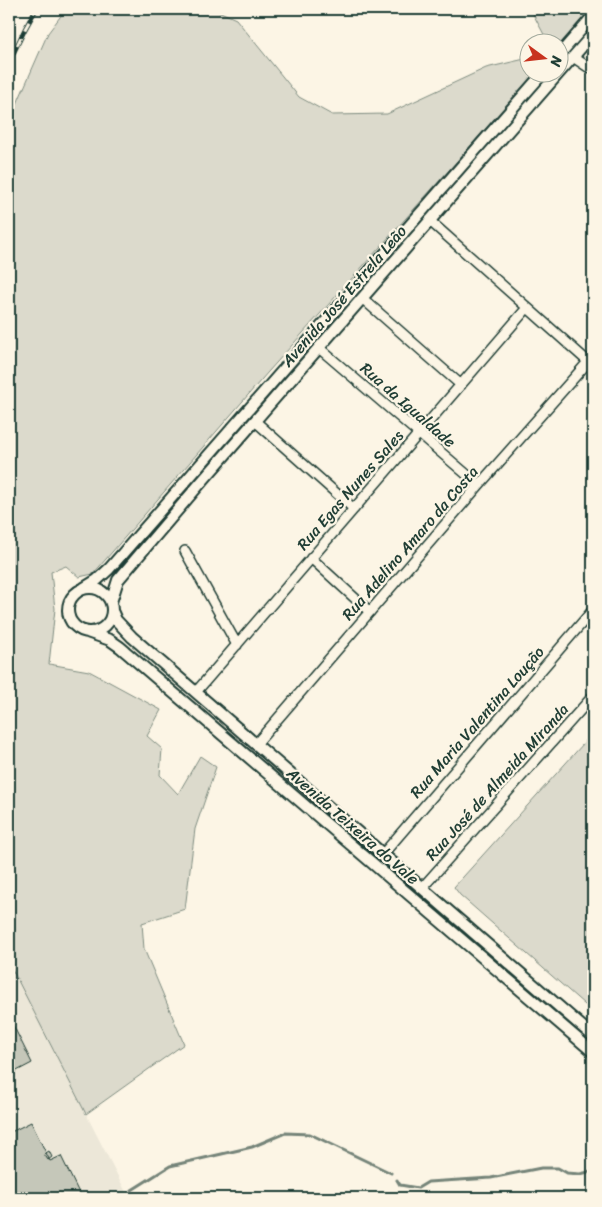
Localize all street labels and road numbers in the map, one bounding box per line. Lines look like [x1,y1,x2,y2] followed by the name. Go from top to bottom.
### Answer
[273,218,414,374] street label: Avenida José Estrela Leão
[353,355,463,455] street label: Rua da Igualdade
[289,423,411,557] street label: Rua Egas Nunes Sales
[334,459,486,627] street label: Rua Adelino Amaro da Costa
[402,639,552,805] street label: Rua Maria Valentina Loução
[418,696,576,868] street label: Rua José de Almeida Miranda
[279,759,426,892] street label: Avenida Teixeira do Vale

